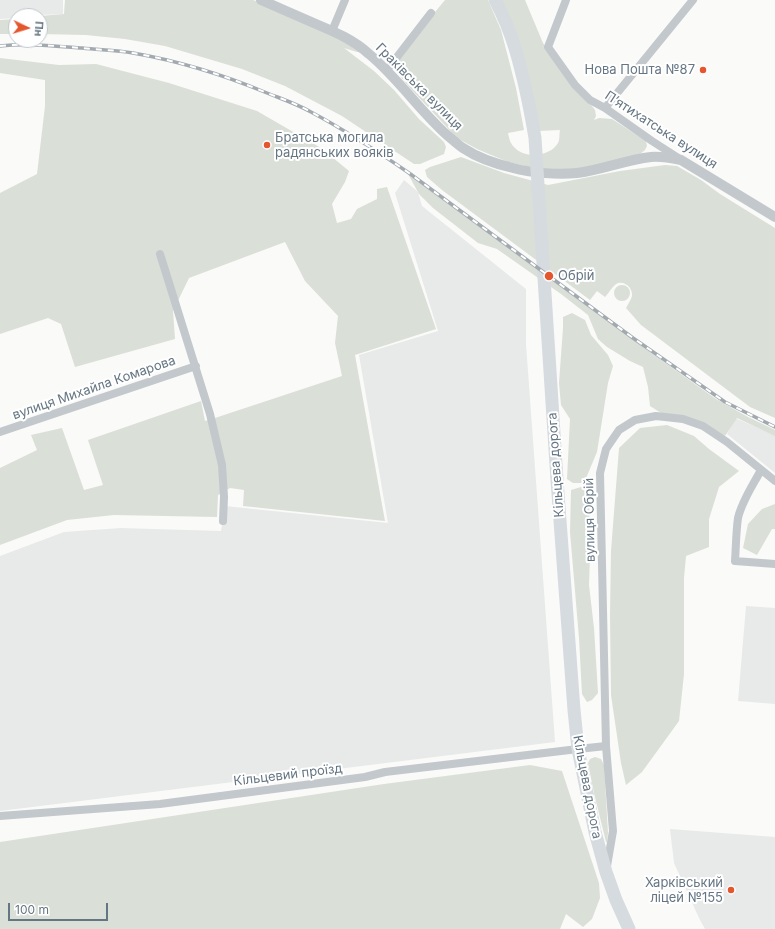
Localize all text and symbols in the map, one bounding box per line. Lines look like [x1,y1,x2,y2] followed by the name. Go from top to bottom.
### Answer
[8,8,48,48] north arrow
[31,21,46,37] text: Пн
[372,40,466,134] street label: Граківська вулиця
[584,62,695,78] place label: Нова Пошта №87
[698,65,708,75] marker: Нова Пошта №87
[602,88,720,172] street label: П’ятихатська вулиця
[275,130,393,161] place label: Братська могила радянських вояків
[262,140,272,150] marker: Братська могила радянських вояків
[558,268,594,284] place label: Обрій
[543,270,555,282] marker: Обрій
[10,353,178,423] street label: вулиця Михайла Комарова
[545,412,567,518] street label: Кільцева дорога
[581,478,599,562] street label: вулиця Обрій
[569,734,605,840] street label: Кільцева дорога
[233,761,343,789] street label: Кільцевий проїзд
[645,875,723,906] place label: Харківський ліцей №155
[726,885,736,895] marker: Харківський ліцей №155
[10,895,110,921] scale bar
[15,902,49,917] text: 100 m

